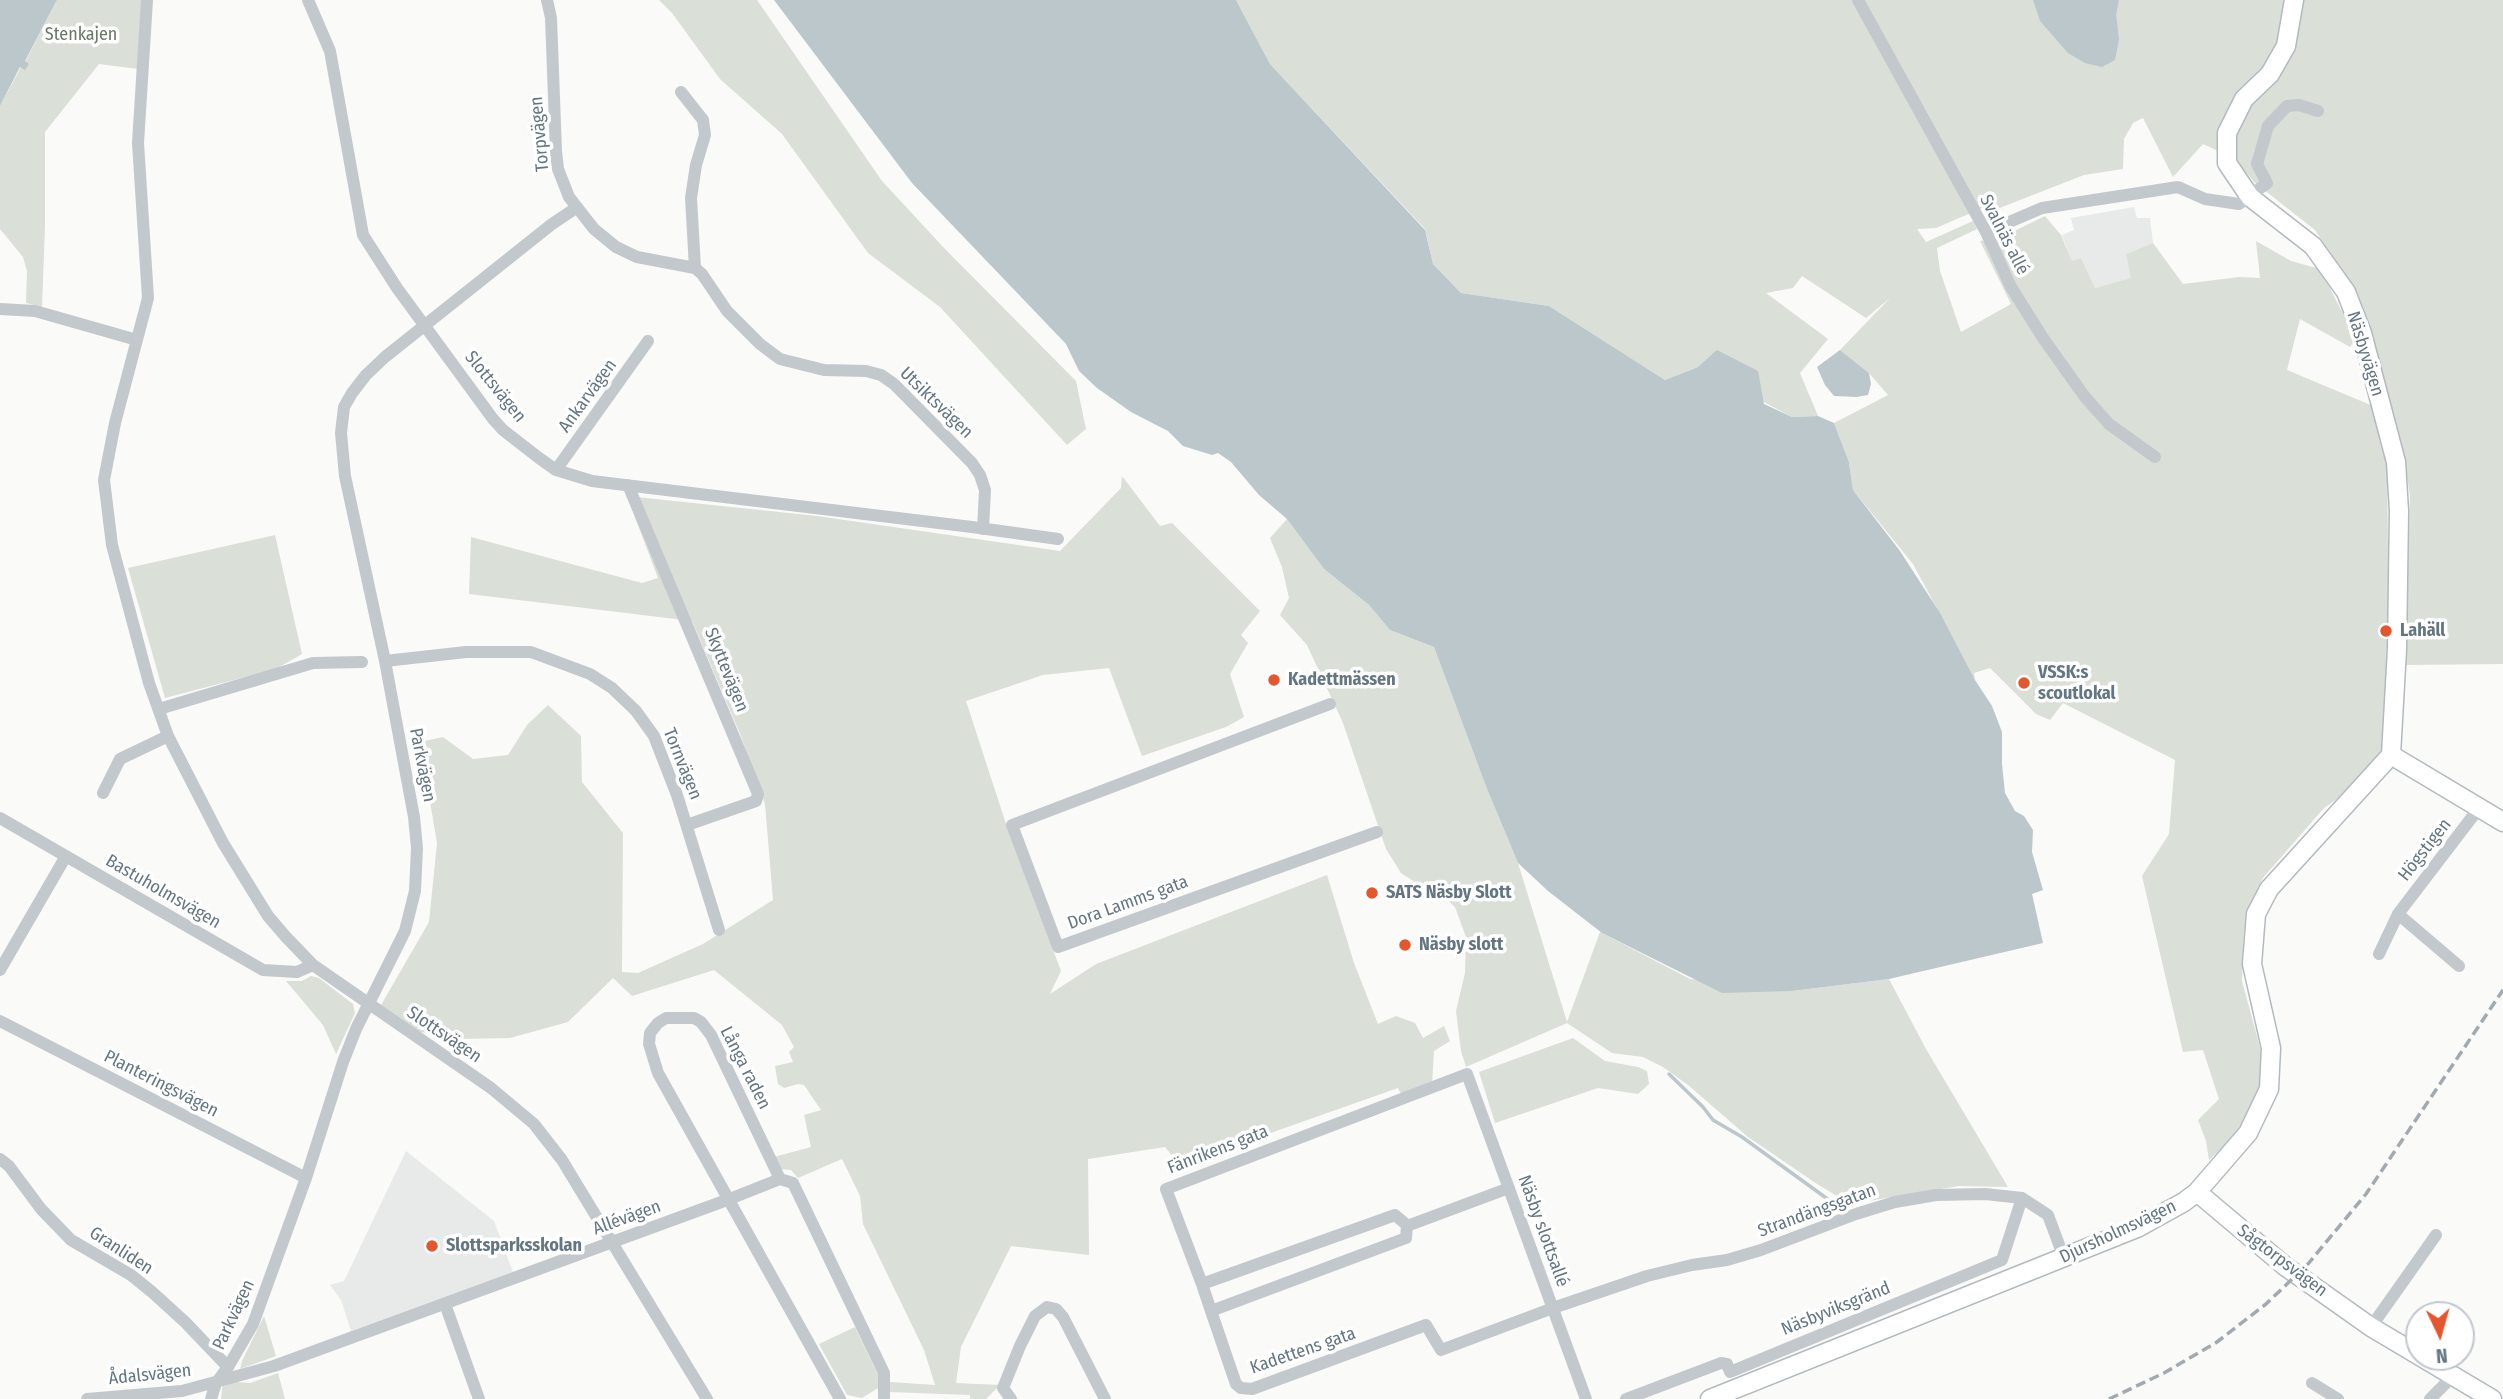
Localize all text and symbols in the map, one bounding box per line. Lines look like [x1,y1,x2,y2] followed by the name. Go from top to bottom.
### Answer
[45,24,117,46] park label: Stenkajen
[526,95,554,173] street label: Torpvägen
[1975,191,2033,279] street label: Svalnäs allé
[2342,309,2388,399] street label: Näsbyvägen
[460,347,530,427] street label: Slottsvägen
[554,355,622,437] street label: Ankarvägen
[895,363,977,443] street label: Utsiktsvägen
[2400,620,2445,642] place label: Lahäll
[2378,623,2394,639] marker: Lahäll
[699,625,753,715] street label: Skyttevägen
[2038,662,2115,704] place label: VSSK:s scoutlokal
[1288,669,1396,691] place label: Kadettmässen
[1266,672,1282,688] marker: Kadettmässen
[2016,675,2032,691] marker: VSSK:s scoutlokal
[658,725,706,803] street label: Tornvägen
[404,726,440,804] street label: Parkvägen
[2394,814,2456,886] street label: Högstigen
[102,850,224,934] street label: Bastuholmsvägen
[1065,871,1191,935] street label: Dora Lamms gata
[1386,882,1512,904] place label: SATS Näsby Slott
[1364,885,1380,901] marker: SATS Näsby Slott
[1419,934,1503,956] place label: Näsby slott
[1397,937,1413,953] marker: Näsby slott
[403,1002,485,1068] street label: Slottsvägen
[715,1023,775,1113] street label: Långa raden
[100,1046,222,1122] street label: Planteringsvägen
[1165,1121,1271,1179] street label: Fänrikens gata
[1513,1172,1573,1290] street label: Näsby slottsallé
[1755,1180,1879,1242] street label: Strandängsgatan
[590,1196,664,1240] street label: Allévägen
[2056,1196,2180,1268] street label: Djursholmsvägen
[2233,1220,2331,1302] street label: Sågtorpsvägen
[85,1222,157,1280] street label: Granliden
[446,1235,582,1257] place label: Slottsparksskolan
[424,1238,440,1254] marker: Slottsparksskolan
[208,1276,260,1354] street label: Parkvägen
[1778,1277,1894,1341] street label: Näsbyviksgränd
[2405,1301,2475,1371] north arrow
[1247,1323,1359,1379] street label: Kadettens gata
[2435,1343,2448,1367] text: N
[108,1360,192,1390] street label: Ådalsvägen

